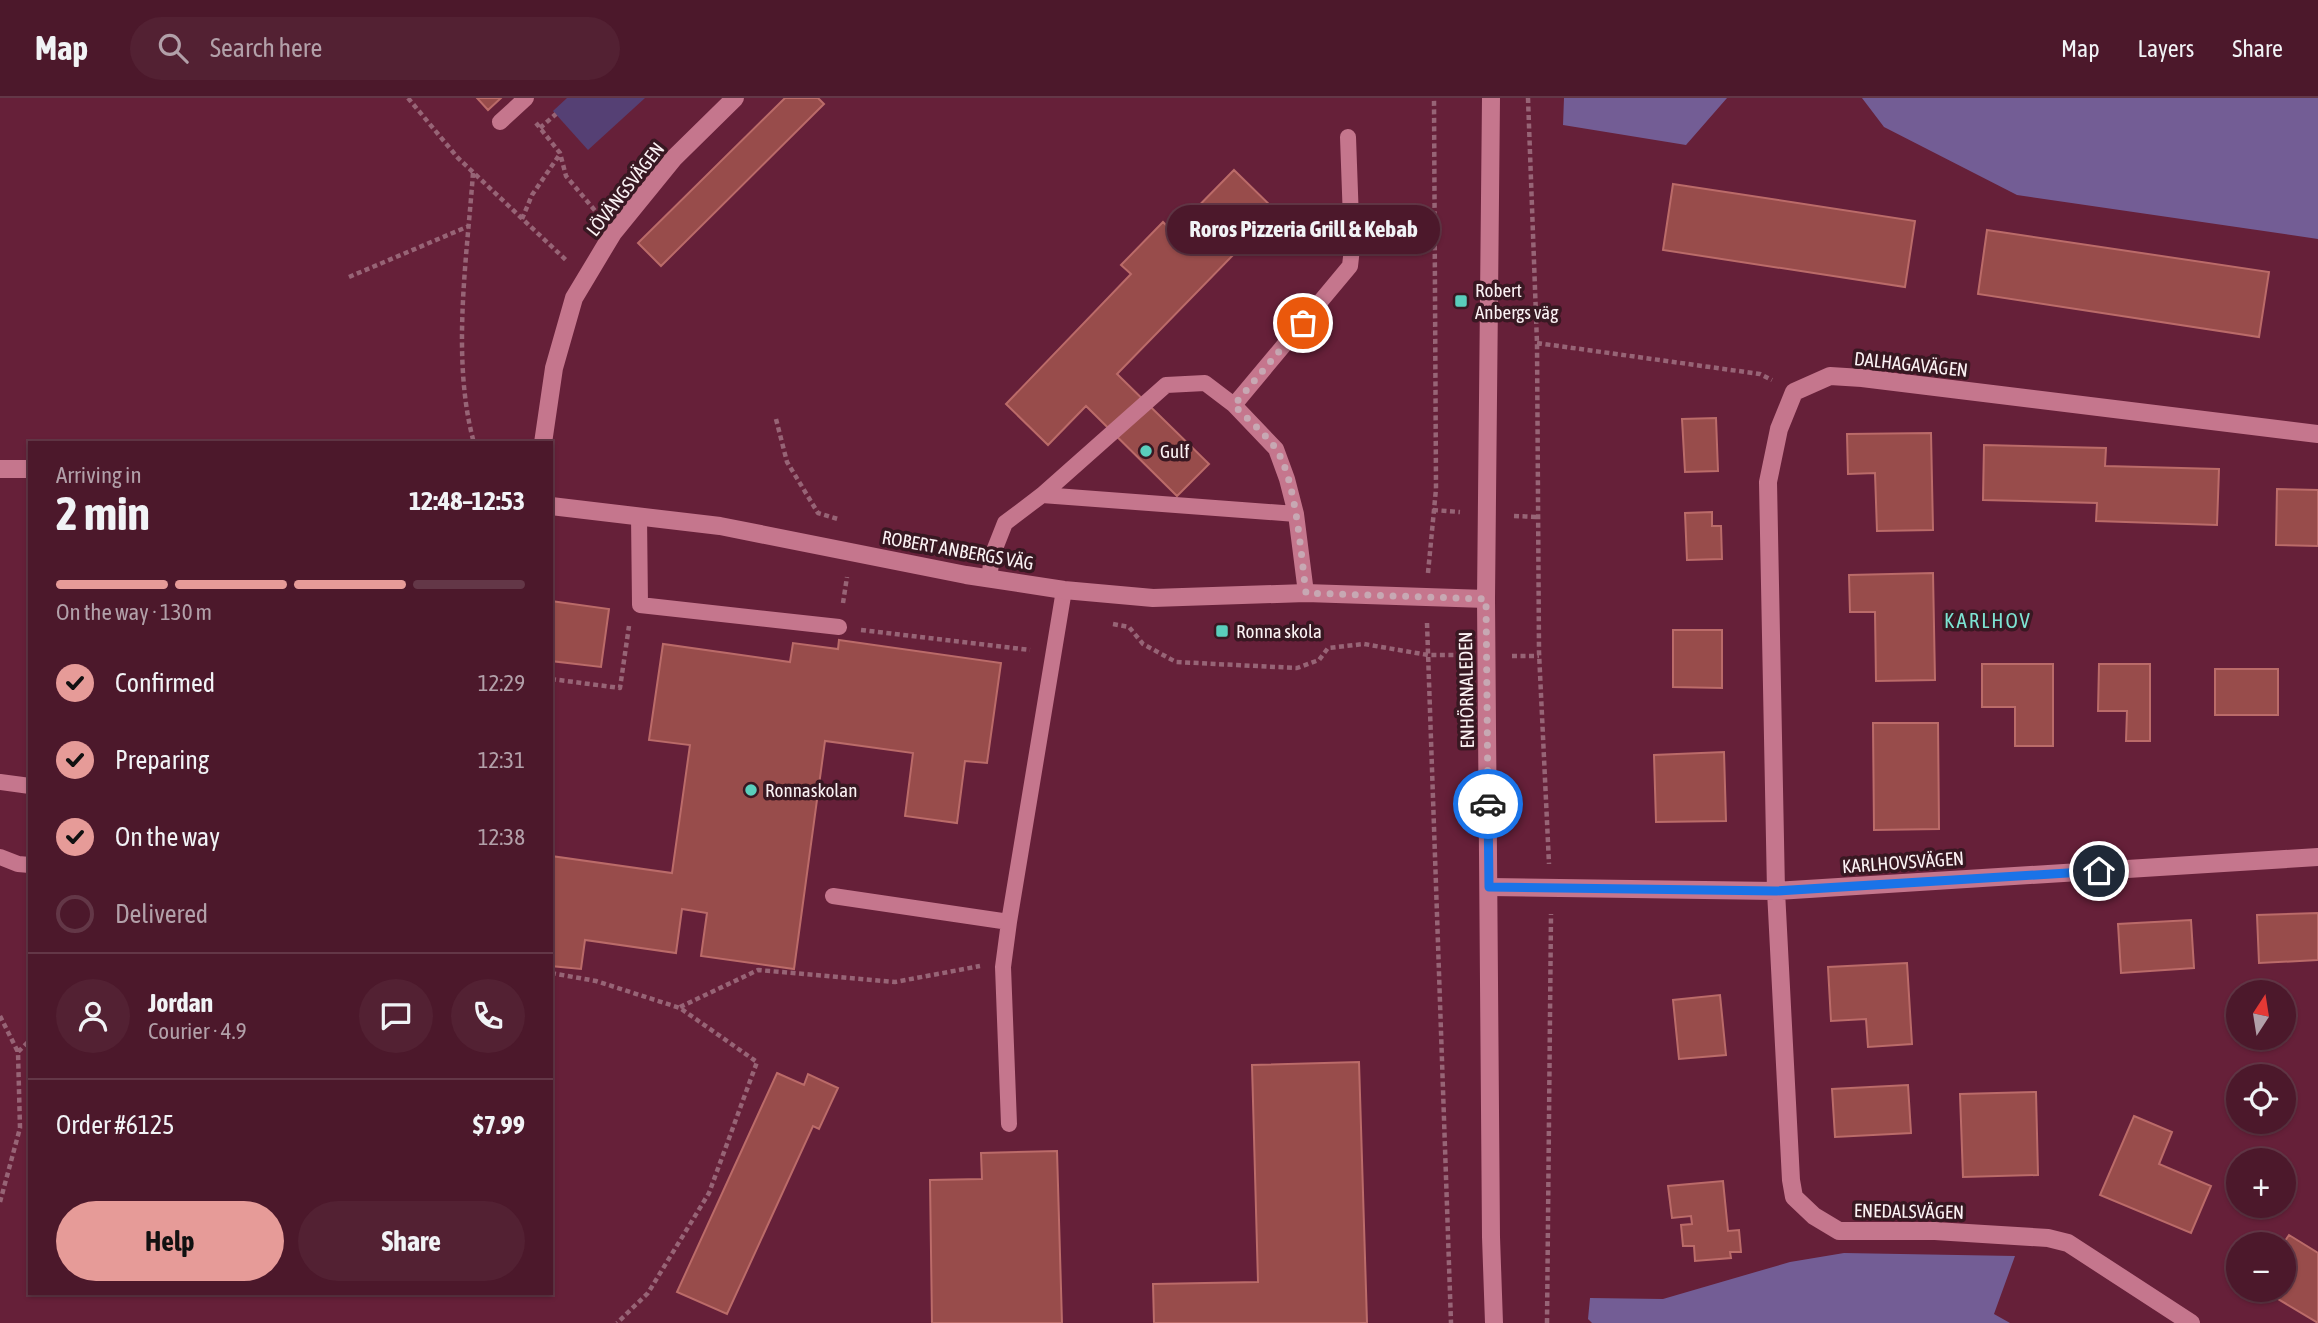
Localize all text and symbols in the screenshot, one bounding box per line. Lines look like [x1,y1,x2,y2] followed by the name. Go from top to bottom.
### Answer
[130,17,620,80] search box
[35,29,88,67] text: Map
[154,29,192,67] icon: search
[210,33,322,63] text: Search here
[2061,35,2100,62] text: Map
[2138,35,2194,62] text: Layers
[2232,35,2283,62] text: Share
[582,138,668,240] street label: LÖVÄNGSVÄGEN
[1166,204,1440,253] callout: Roros Pizzeria Grill & Kebab
[1189,216,1418,242] text: Roros Pizzeria Grill & Kebab
[1475,279,1559,323] place label: Robert Anbergs väg
[1273,293,1333,353] pin
[1453,293,1469,309] marker: Robert Anbergs väg
[1284,304,1322,342] icon: bag
[1853,347,1969,381] street label: DALHAGAVÄGEN
[1160,440,1190,462] place label: Gulf
[1138,443,1154,459] marker: Gulf
[56,462,142,488] text: Arriving in
[409,486,525,516] text: 12:48–12:53
[56,487,150,540] text: 2 min
[880,526,1036,574] street label: ROBERT ANBERGS VÄG
[56,599,212,625] text: On the way · 130 m
[1944,608,2032,632] district label: KARLHOV
[1236,620,1322,642] place label: Ronna skola
[1214,623,1230,639] marker: Ronna skola
[1454,631,1478,749] street label: ENHÖRNALEDEN
[56,664,94,702] icon: check
[115,668,215,698] text: Confirmed
[478,670,525,696] text: 12:29
[56,741,94,779] icon: check
[115,745,209,775] text: Preparing
[478,747,525,773] text: 12:31
[1453,769,1523,839] courier
[765,779,857,801] place label: Ronnaskolan
[743,782,759,798] marker: Ronnaskolan
[1469,785,1507,823] icon: car
[56,818,94,856] icon: check
[115,822,220,852] text: On the way
[478,824,525,850] text: 12:38
[2069,841,2129,901] pin
[1841,847,1965,877] street label: KARLHOVSVÄGEN
[2080,852,2118,890] icon: home
[115,899,208,929] text: Delivered
[56,979,130,1053] button: person
[359,979,433,1053] button: chat
[451,979,525,1053] button: phone
[2226,980,2296,1050] north arrow
[2226,980,2296,1302] map controls
[148,988,213,1018] text: Jordan
[148,1018,247,1044] text: Courier · 4.9
[2226,1064,2296,1134] button: locate
[56,1110,175,1140] text: Order #6125
[473,1110,525,1140] text: $7.99
[2226,1148,2296,1218] button: +
[1854,1199,1964,1223] street label: ENEDALSVÄGEN
[56,1201,284,1281] button: Help
[298,1201,525,1281] button: Share
[2226,1232,2296,1302] button: −

